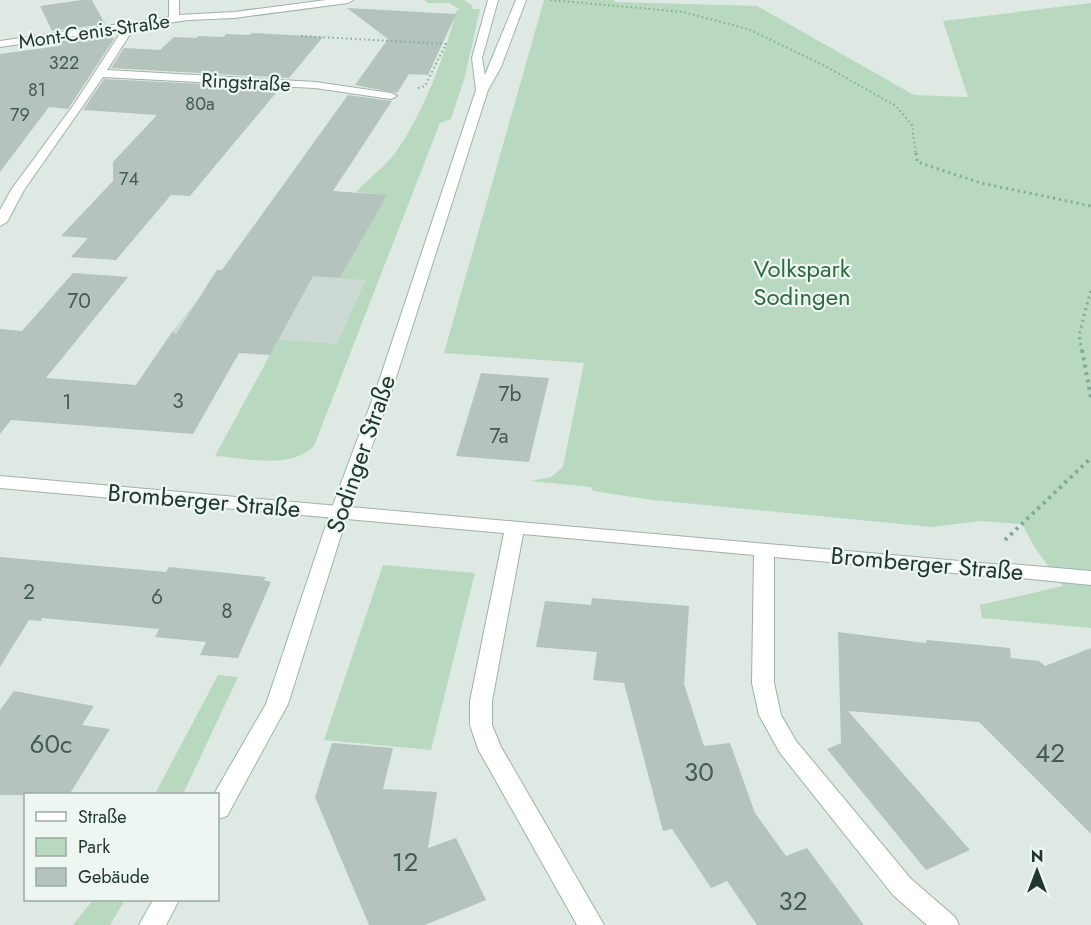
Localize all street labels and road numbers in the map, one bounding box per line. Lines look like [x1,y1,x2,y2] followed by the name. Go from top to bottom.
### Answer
[17,7,172,56] street label: Mont-Cenis-Straße
[201,66,291,99] street label: Ringstraße
[317,370,404,537] street label: Sodinger Straße
[106,475,302,526] street label: Bromberger Straße
[829,538,1025,589] street label: Bromberger Straße

